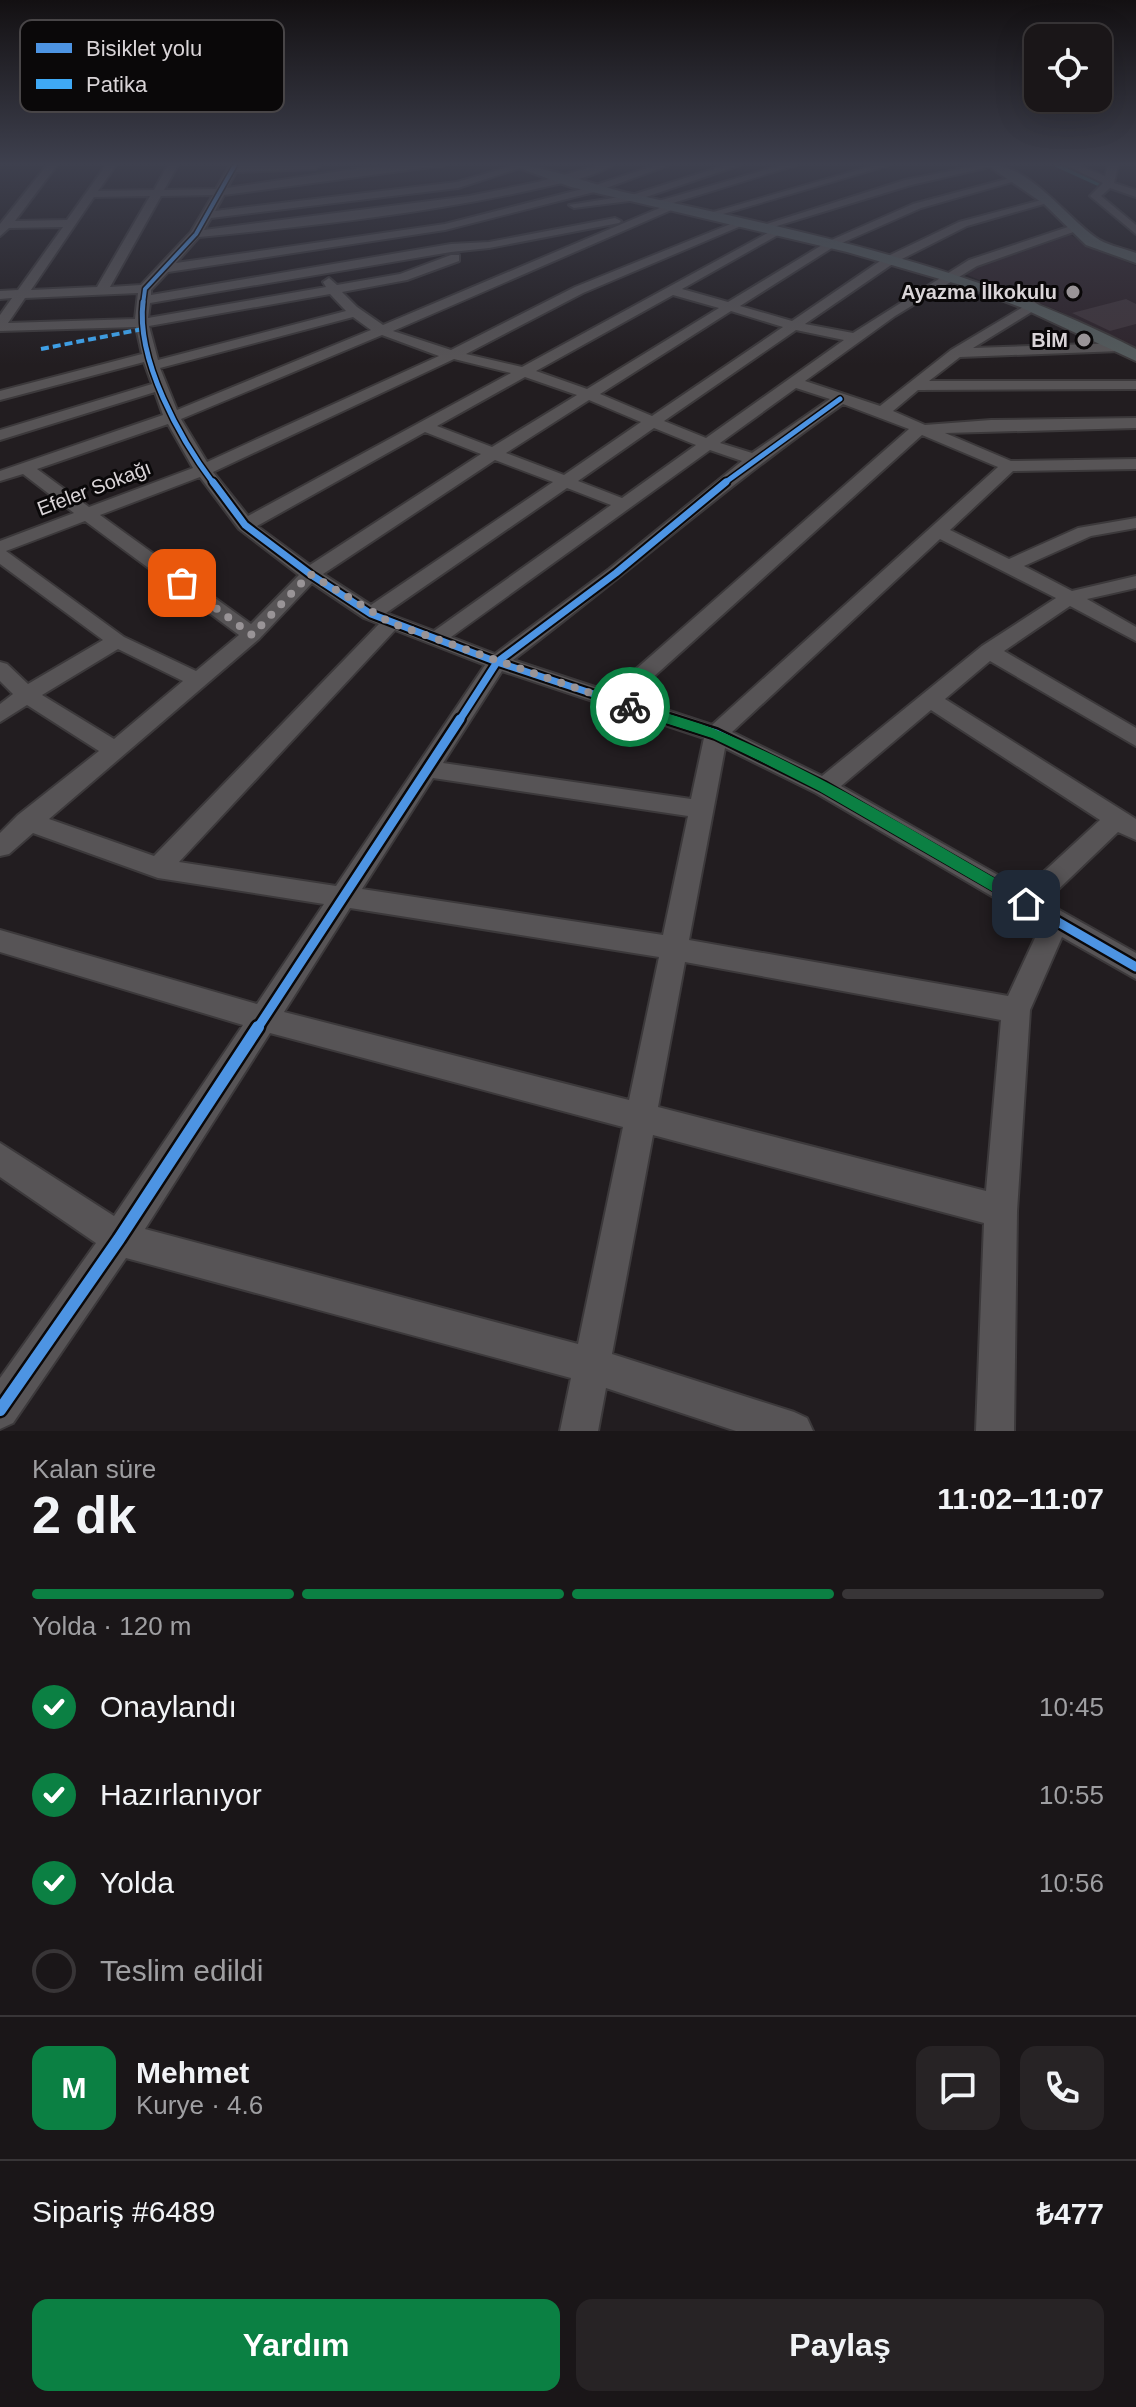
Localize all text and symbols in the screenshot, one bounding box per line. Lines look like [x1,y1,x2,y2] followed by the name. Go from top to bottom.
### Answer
[20,20,284,112] legend
[1024,24,1112,112] map controls
[1024,24,1112,112] button: locate
[86,36,202,61] text: Bisiklet yolu
[86,72,148,97] text: Patika
[901,281,1057,303] place label: Ayazma İlkokulu
[1064,283,1082,301] marker: Ayazma İlkokulu
[1031,329,1068,351] place label: BİM
[1075,331,1093,349] marker: BİM
[34,456,154,520] street label: Efeler Sokağı
[148,549,216,617] pin
[160,561,204,605] icon: bag
[590,667,670,747] courier
[608,685,652,729] icon: bike
[992,870,1060,938] pin
[1004,882,1048,926] icon: home
[32,1454,156,1484] text: Kalan süre
[937,1482,1104,1515] text: 11:02–11:07
[32,1486,136,1544] text: 2 dk
[32,1611,191,1641] text: Yolda · 120 m
[32,1685,76,1729] icon: check
[100,1690,237,1723] text: Onaylandı
[1039,1692,1104,1722] text: 10:45
[32,1773,76,1817] icon: check
[100,1778,262,1811] text: Hazırlanıyor
[1039,1780,1104,1810] text: 10:55
[32,1861,76,1905] icon: check
[100,1866,174,1899] text: Yolda
[1039,1868,1104,1898] text: 10:56
[100,1954,263,1987] text: Teslim edildi
[916,2046,1000,2130] button: chat
[1020,2046,1104,2130] button: phone
[136,2056,249,2089] text: Mehmet
[62,2071,87,2104] text: M
[136,2090,263,2120] text: Kurye · 4.6
[32,2195,215,2228] text: Sipariş #6489
[1037,2197,1104,2230] text: ₺477
[32,2299,560,2391] button: Yardım
[576,2299,1104,2391] button: Paylaş

